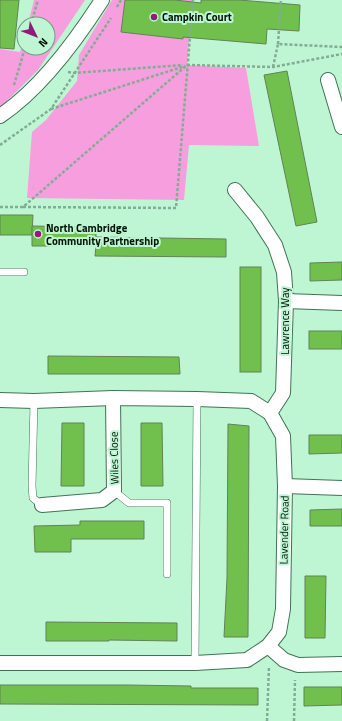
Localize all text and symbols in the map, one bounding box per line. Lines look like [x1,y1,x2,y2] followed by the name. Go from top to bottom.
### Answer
[162,9,232,25] place label: Campkin Court
[149,12,159,22] marker: Campkin Court
[16,16,56,56] north arrow
[35,35,52,51] text: N
[46,220,159,249] place label: North Cambridge Community Partnership
[33,229,43,239] marker: North Cambridge Community Partnership
[277,287,293,355] street label: Lawrence Way
[106,431,122,485] street label: Wiles Close
[275,495,293,565] street label: Lavender Road

